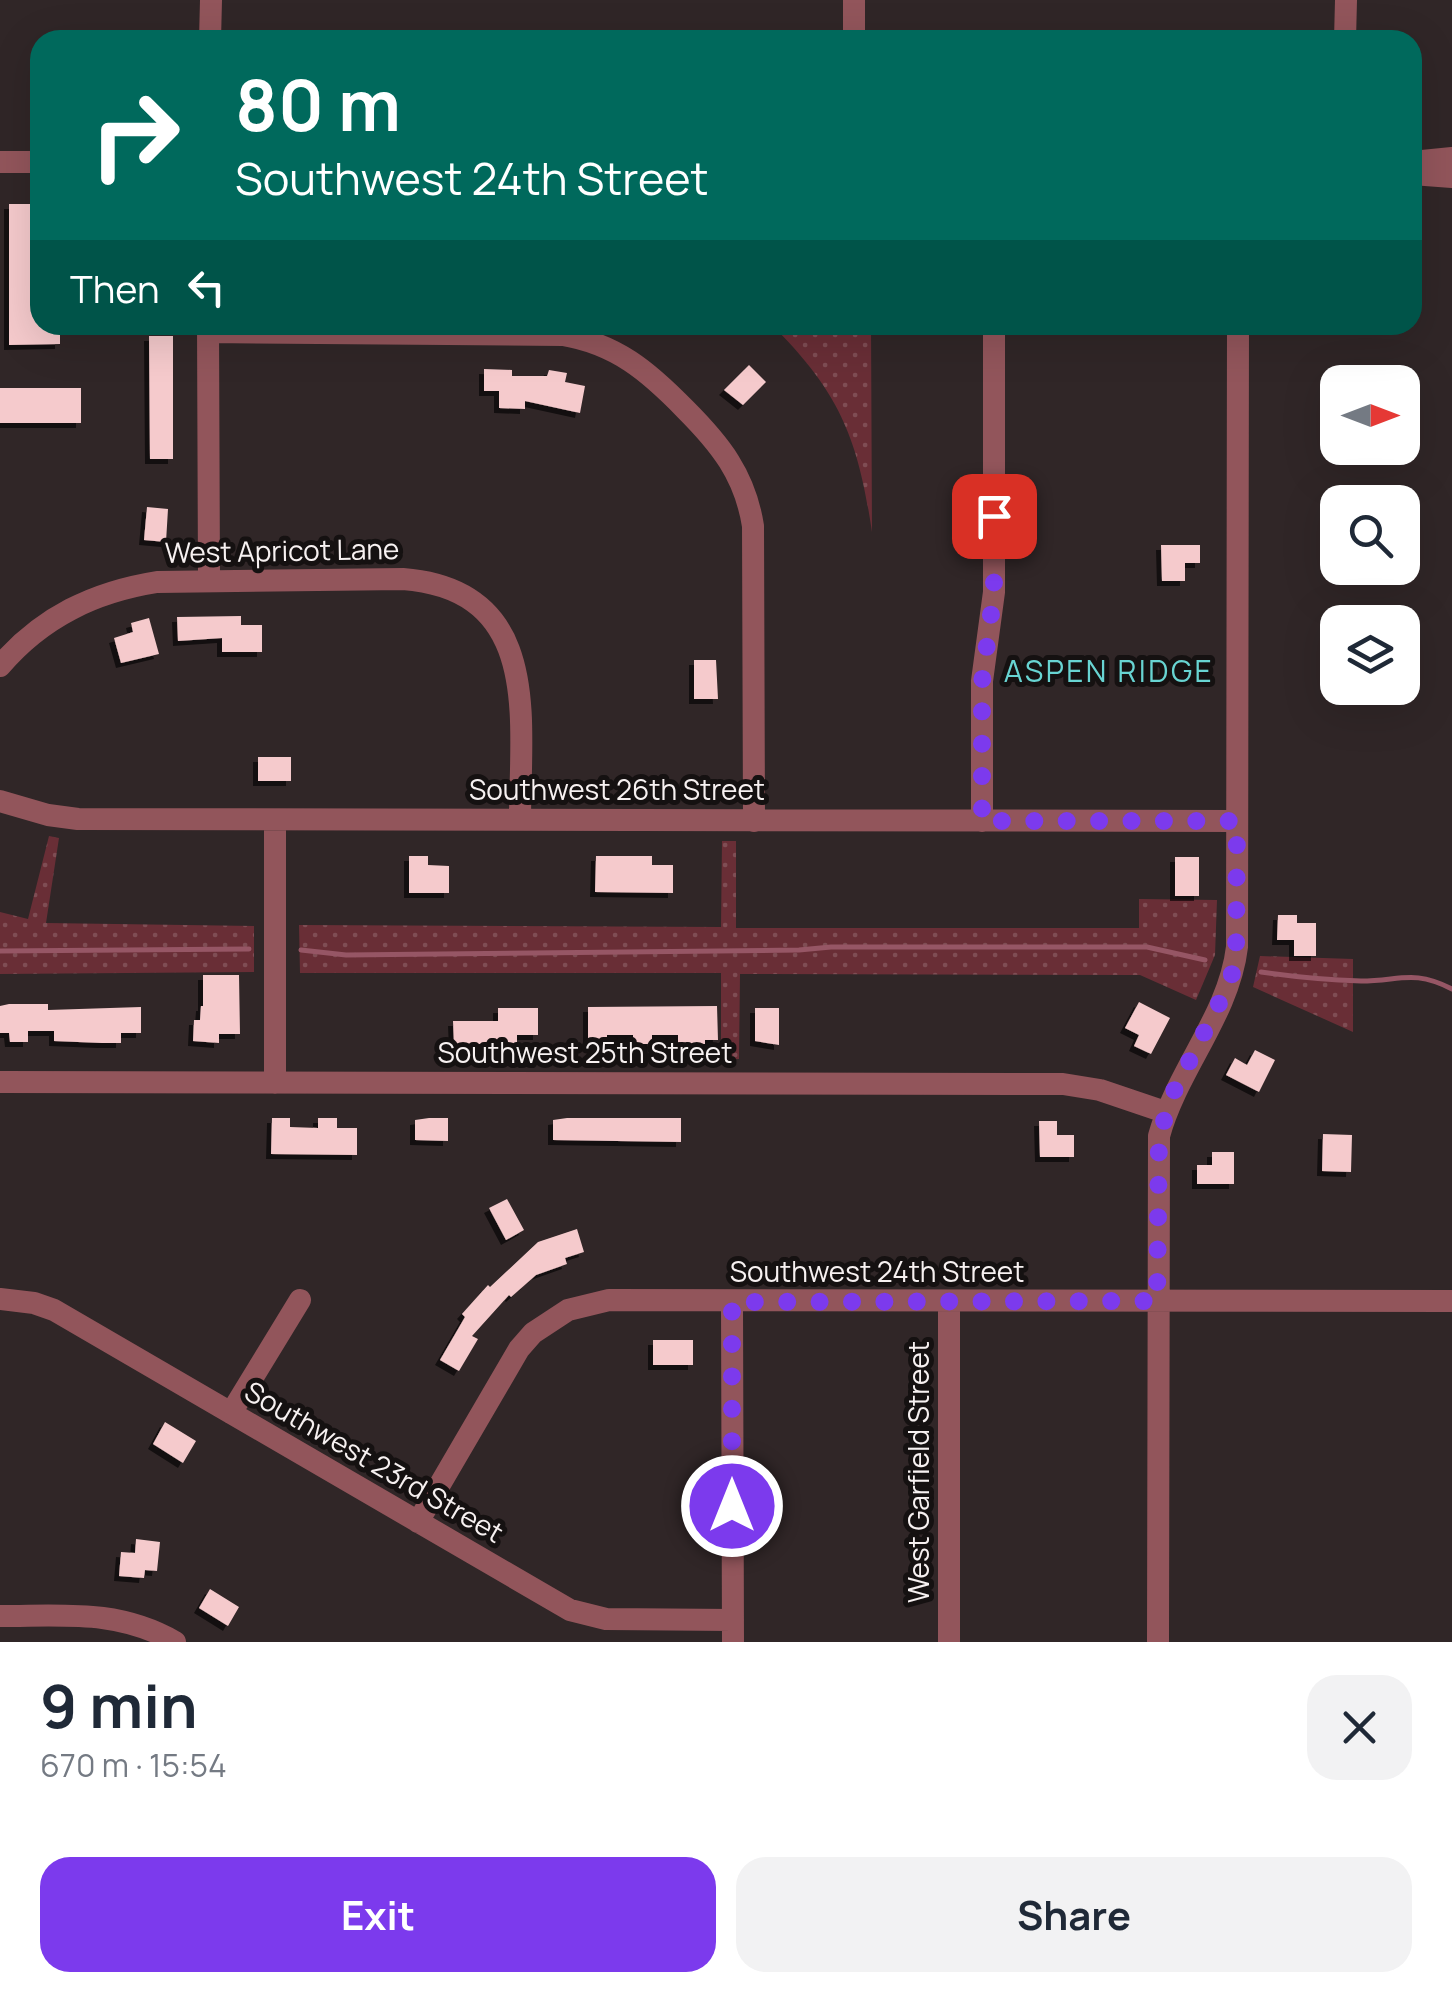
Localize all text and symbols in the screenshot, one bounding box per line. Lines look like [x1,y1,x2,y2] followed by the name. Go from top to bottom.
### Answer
[235,56,401,152] text: 80 m
[70,70,200,200] icon: right
[235,147,709,209] text: Southwest 24th Street
[179,260,234,315] icon: left
[70,262,159,314] text: Then
[1320,365,1420,465] north arrow
[1320,365,1420,705] map controls
[952,474,1037,559] pin
[1320,485,1420,585] button: search
[967,489,1022,544] icon: arrive
[164,529,400,571] street label: West Apricot Lane
[1320,605,1420,705] button: layers
[1004,650,1214,691] district label: ASPEN RIDGE
[469,770,765,808] street label: Southwest 26th Street
[438,1033,732,1071] street label: Southwest 25th Street
[730,1252,1024,1290] street label: Southwest 24th Street
[899,1341,937,1603] street label: West Garfield Street
[238,1371,511,1551] street label: Southwest 23rd Street
[680,1454,784,1558] position arrow
[40,1664,198,1746] text: 9 min
[1307,1675,1412,1780] button: close
[40,1743,227,1787] text: 670 m · 15:54
[40,1857,716,1972] button: Exit
[736,1857,1412,1972] button: Share

